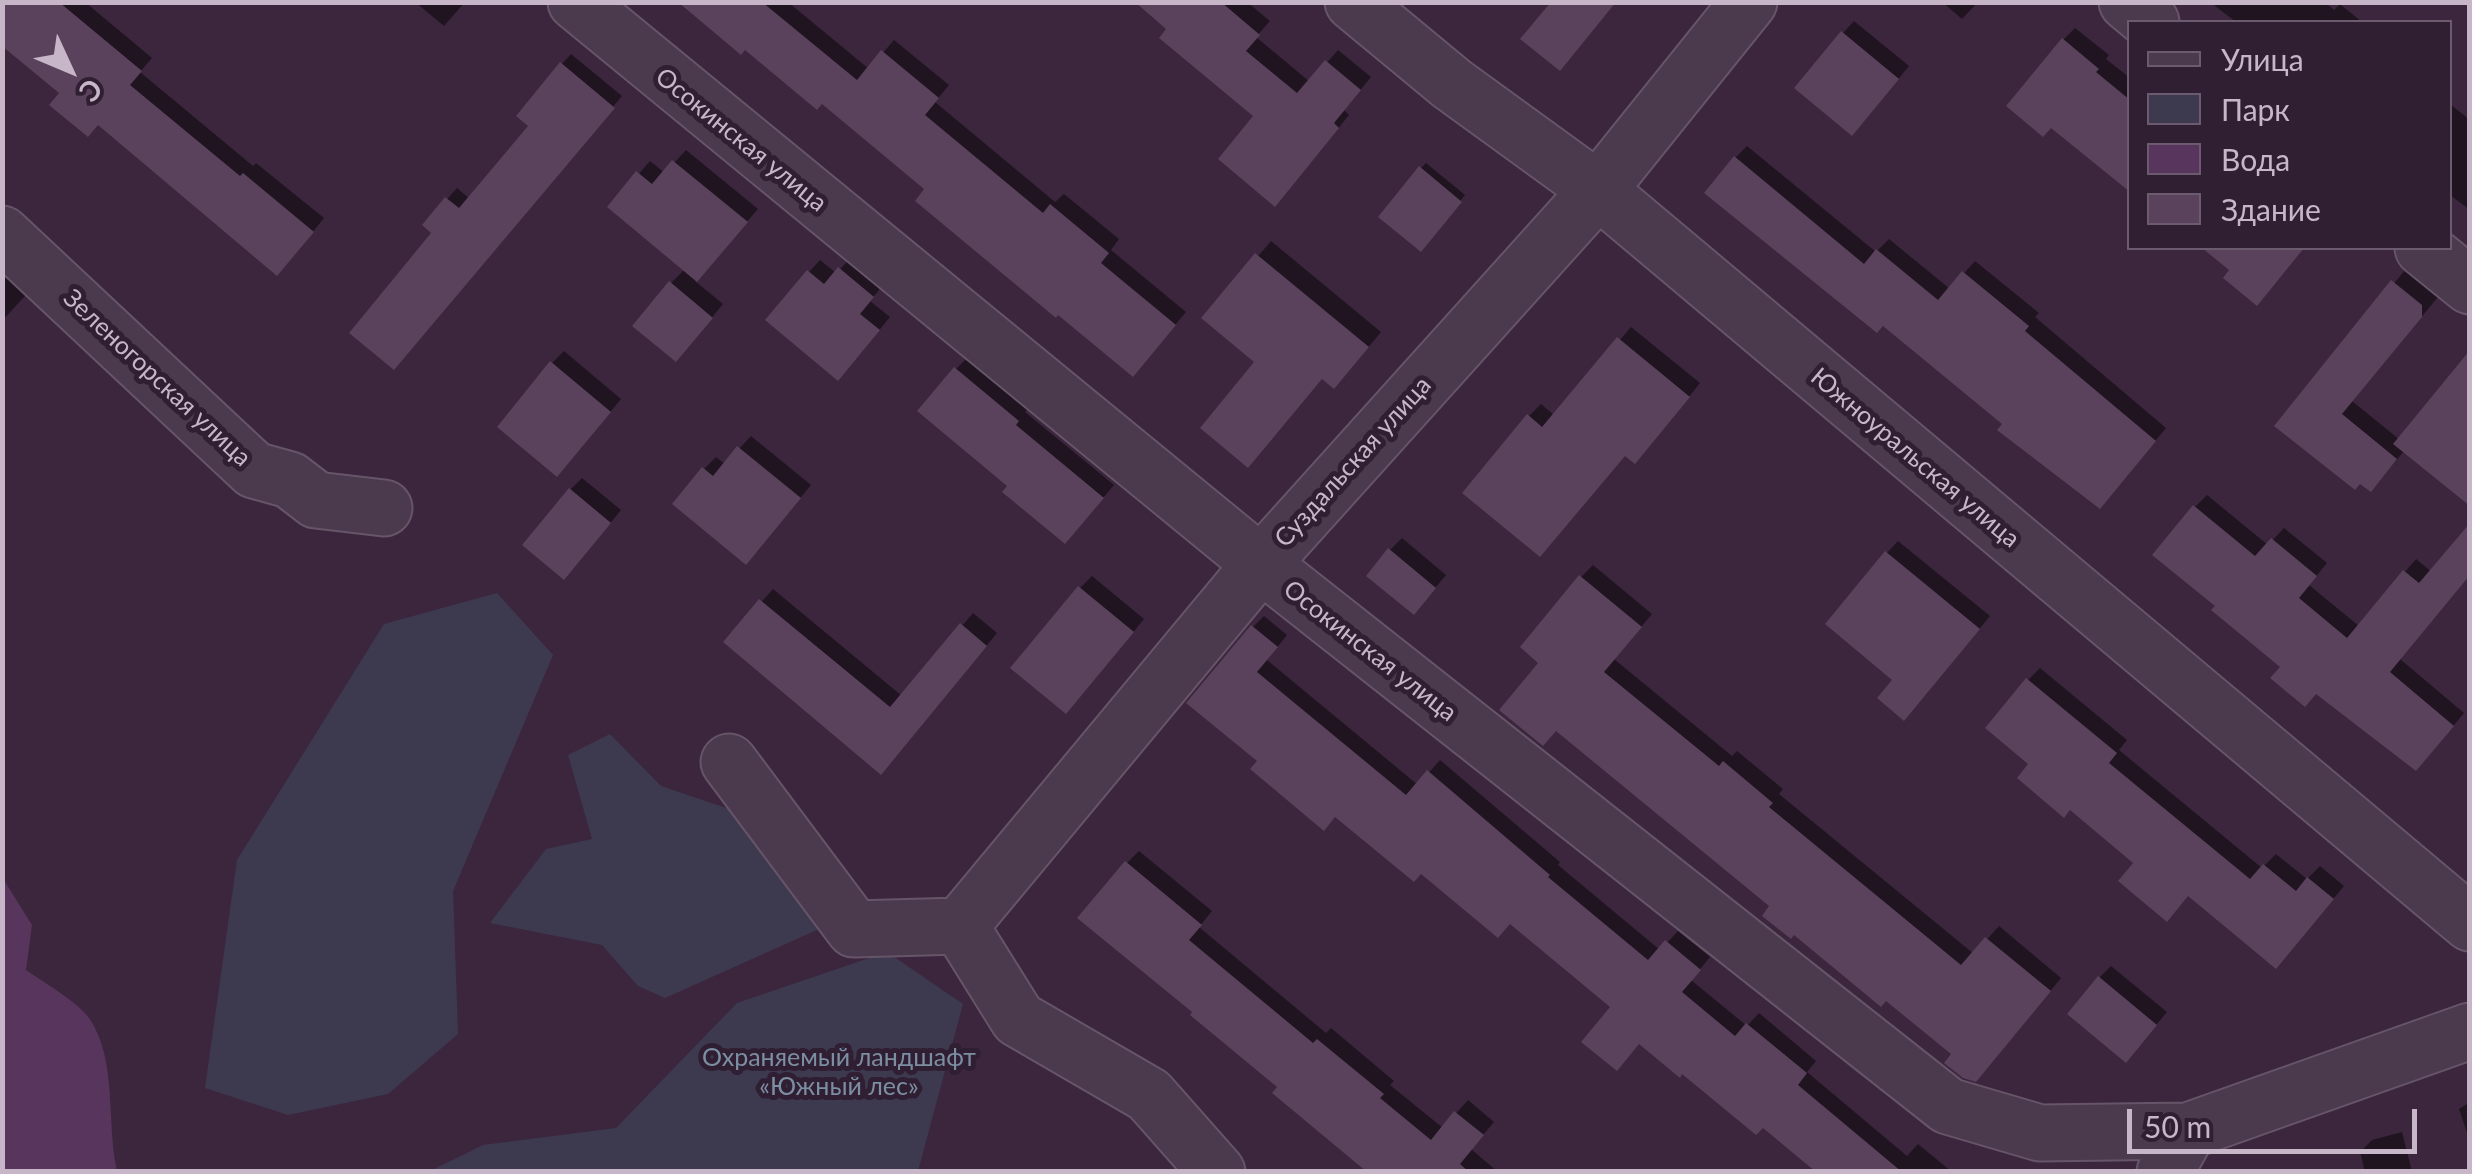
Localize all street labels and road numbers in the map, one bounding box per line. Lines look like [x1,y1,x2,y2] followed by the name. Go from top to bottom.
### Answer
[649,62,833,218] street label: Осокинская улица
[57,283,257,473] street label: Зеленогорская улица
[1804,362,2026,554] street label: Южноуральская улица
[1269,371,1437,553] street label: Суздальская улица
[1277,574,1463,728] street label: Осокинская улица

